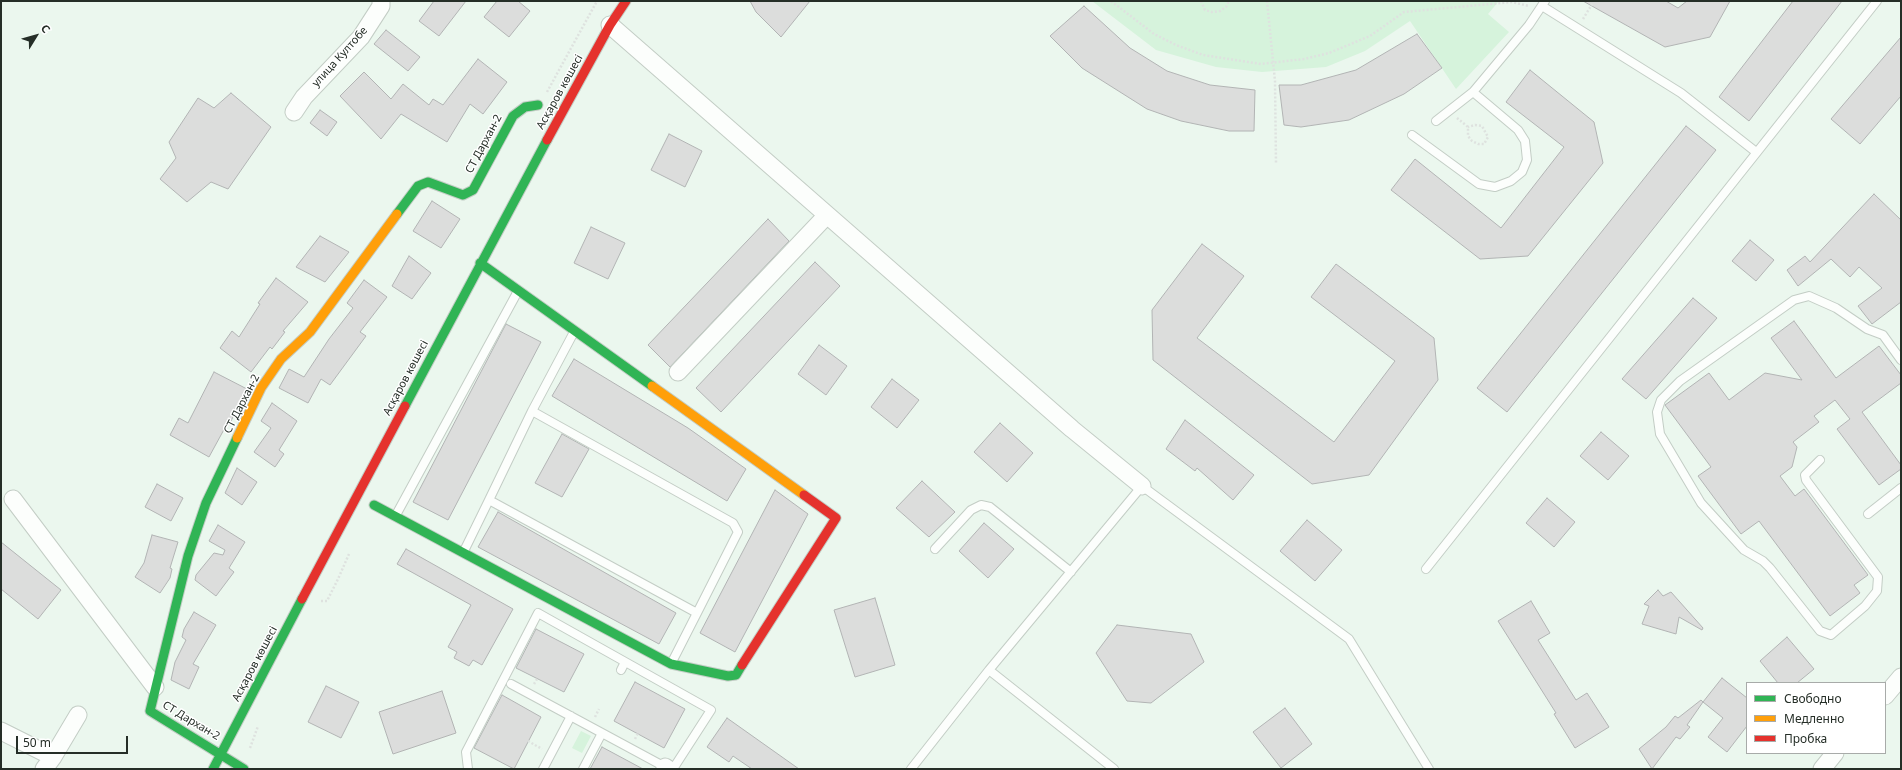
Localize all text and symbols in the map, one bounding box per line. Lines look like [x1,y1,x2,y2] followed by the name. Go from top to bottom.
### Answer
[16,16,56,56] north arrow
[38,21,54,36] text: С
[310,24,370,90] street label: улица Култобе
[534,52,586,132] street label: Асқаров көшесі
[463,112,505,176] street label: СТ Дархан-2
[381,338,431,418] street label: Асқаров көшесі
[221,372,263,436] street label: СТ Дархан-2
[230,624,280,704] street label: Асқаров көшесі
[1746,682,1886,754] legend
[1784,690,1842,707] text: Свободно
[160,699,222,743] street label: СТ Дархан-2
[1784,710,1844,727] text: Медленно
[18,728,130,754] scale bar
[1784,730,1827,747] text: Пробка
[23,734,51,751] text: 50 m

